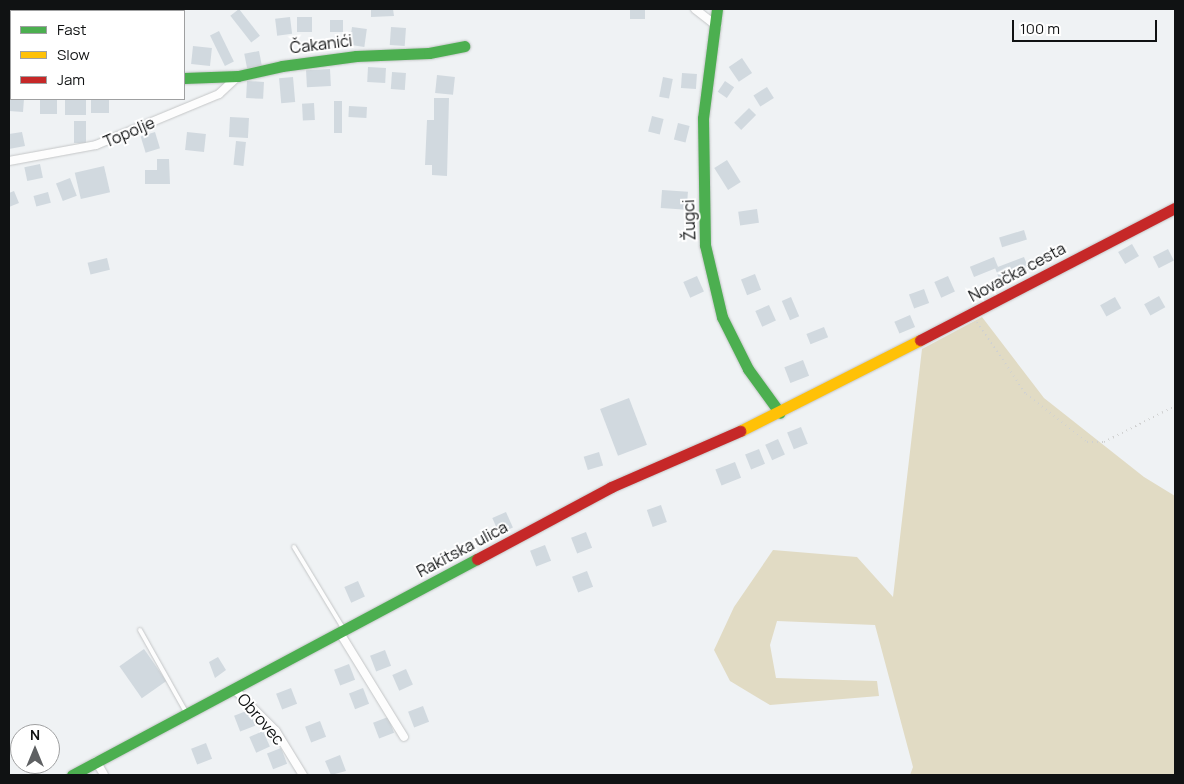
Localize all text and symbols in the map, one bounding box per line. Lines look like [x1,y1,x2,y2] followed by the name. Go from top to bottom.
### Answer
[10,10,185,100] legend
[1014,10,1159,42] scale bar
[1020,18,1060,39] text: 100 m
[57,19,86,40] text: Fast
[289,31,353,57] street label: Čakanići
[57,44,90,65] text: Slow
[57,69,85,90] text: Jam
[101,113,157,151] street label: Topolje
[679,199,699,241] street label: Žugci
[965,238,1069,306] street label: Novačka cesta
[413,517,511,581] street label: Rakitska ulica
[233,689,289,749] street label: Obrovec
[10,724,60,774] north arrow
[30,725,40,744] text: N

